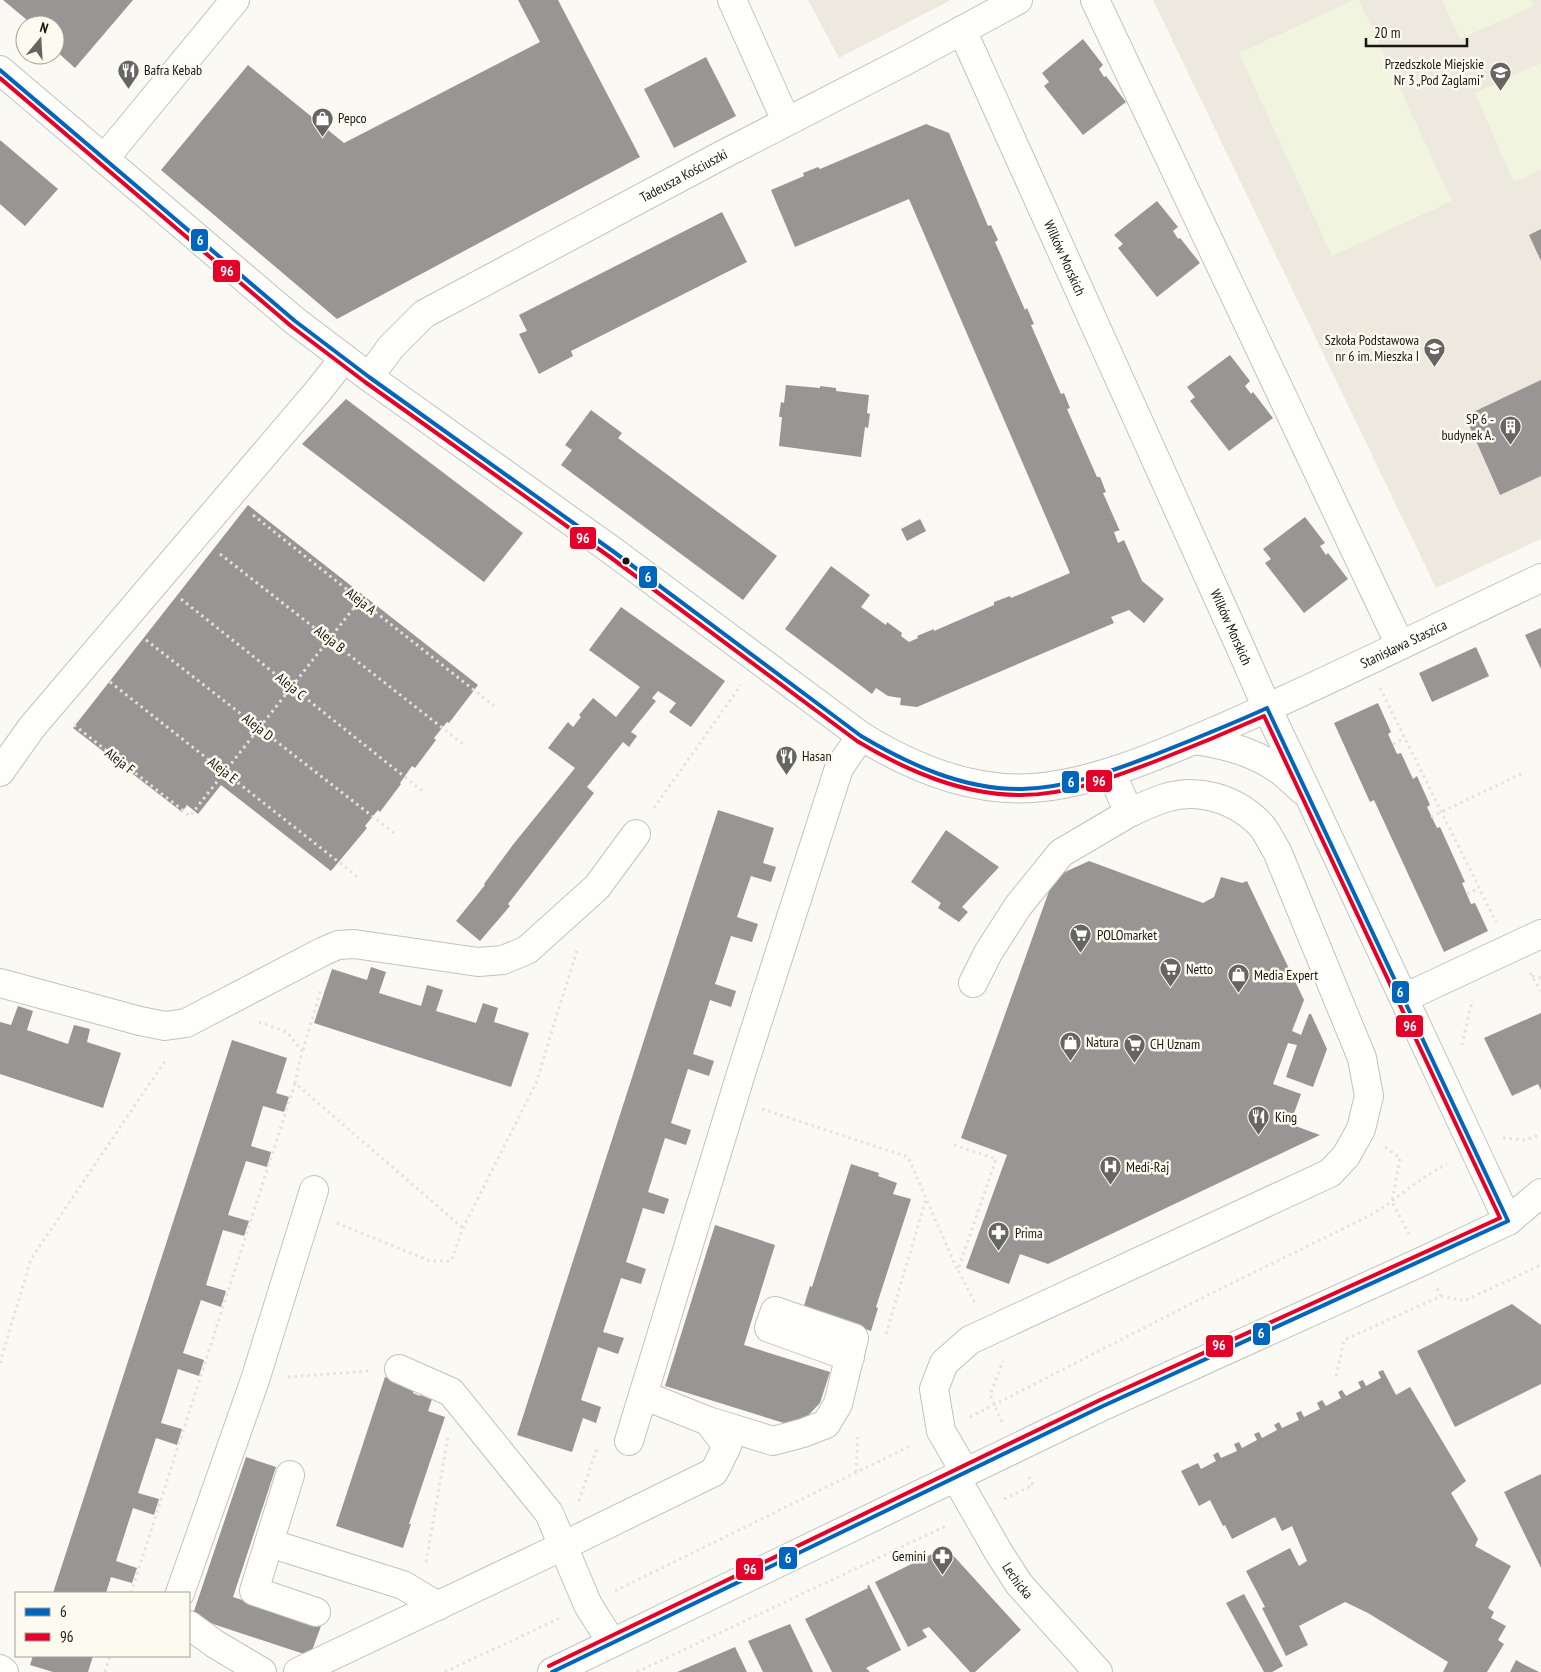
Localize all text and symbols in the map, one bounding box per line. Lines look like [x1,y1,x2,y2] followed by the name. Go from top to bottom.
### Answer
[15,15,65,65] north arrow
[1366,15,1467,47] scale bar
[38,18,50,37] text: N
[1374,23,1400,42] text: 20 m
[1385,55,1484,89] place label: Przedszkole Miejskie Nr 3 „Pod Żaglami"
[116,58,140,89] restaurant icon: Bafra Kebab
[1488,60,1512,91] school or university icon: Przedszkole Miejskie Nr 3 „Pod Żaglami"
[144,61,202,79] place label: Bafra Kebab
[310,106,334,137] shop icon: Pepco
[338,109,367,127] place label: Pepco
[637,145,730,206] street label: Tadeusza Kościuszki
[1040,217,1090,299] street label: Wilków Morskich
[190,228,209,252] line badge: 6
[197,231,204,249] text: 6
[212,259,241,283] line badge: 96
[220,262,234,280] text: 96
[1325,331,1419,365] place label: Szkoła Podstawowa nr 6 im. Mieszka I
[1423,336,1447,367] school or university icon: Szkoła Podstawowa nr 6 im. Mieszka I
[1442,410,1494,444] place label: SP 6 - budynek A.
[1498,415,1522,446] building icon: SP 6 - budynek A.
[569,526,597,550] line badge: 96
[576,529,590,547] text: 96
[621,556,631,566] unlabelled marker
[638,565,658,589] line badge: 6
[645,568,652,586] text: 6
[342,584,380,619] street label: Aleja A
[1206,586,1256,668] street label: Wilków Morskich
[1357,615,1450,672] street label: Stanisława Staszica
[311,621,349,657] street label: Aleja B
[272,668,310,704] street label: Aleja C
[239,709,277,745] street label: Aleja D
[101,744,139,778] street label: Aleja F
[774,744,798,775] restaurant icon: Hasan
[802,747,832,765] place label: Hasan
[204,753,242,787] street label: Aleja E
[1085,769,1113,793] line badge: 96
[1061,770,1080,794] line badge: 6
[1092,772,1106,790] text: 96
[1068,773,1075,791] text: 6
[1069,923,1093,954] supermarket icon: POLOmarket
[1097,926,1157,944] place label: POLOmarket
[1158,957,1182,988] supermarket icon: Netto
[1186,960,1213,978] place label: Netto
[1226,963,1250,994] shop icon: Media Expert
[1254,966,1318,984] place label: Media Expert
[1391,980,1410,1004] line badge: 6
[1397,983,1404,1001] text: 6
[1395,1014,1424,1038] line badge: 96
[1403,1017,1417,1035] text: 96
[1058,1030,1082,1061] shop icon: Natura
[1122,1032,1146,1063] supermarket icon: CH Uznam
[1086,1033,1119,1051] place label: Natura
[1150,1035,1200,1053] place label: CH Uznam
[1247,1105,1271,1136] restaurant icon: King
[1275,1108,1297,1126] place label: King
[1098,1155,1122,1186] hospital icon: Medi-Raj
[1126,1158,1169,1176] place label: Medi-Raj
[987,1221,1011,1252] pharmacy icon: Prima
[1015,1224,1043,1242] place label: Prima
[1252,1322,1271,1346] line badge: 6
[1258,1324,1265,1342] text: 6
[1205,1334,1234,1358] line badge: 96
[1212,1336,1226,1354] text: 96
[930,1544,954,1575] pharmacy icon: Gemini
[778,1546,798,1570] line badge: 6
[892,1547,926,1565] place label: Gemini
[785,1549,792,1567] text: 6
[735,1557,764,1581] line badge: 96
[998,1559,1037,1603] street label: Lechicka
[743,1560,757,1578] text: 96
[15,1592,190,1657] legend
[60,1602,67,1621] text: 6
[60,1627,74,1646] text: 96

